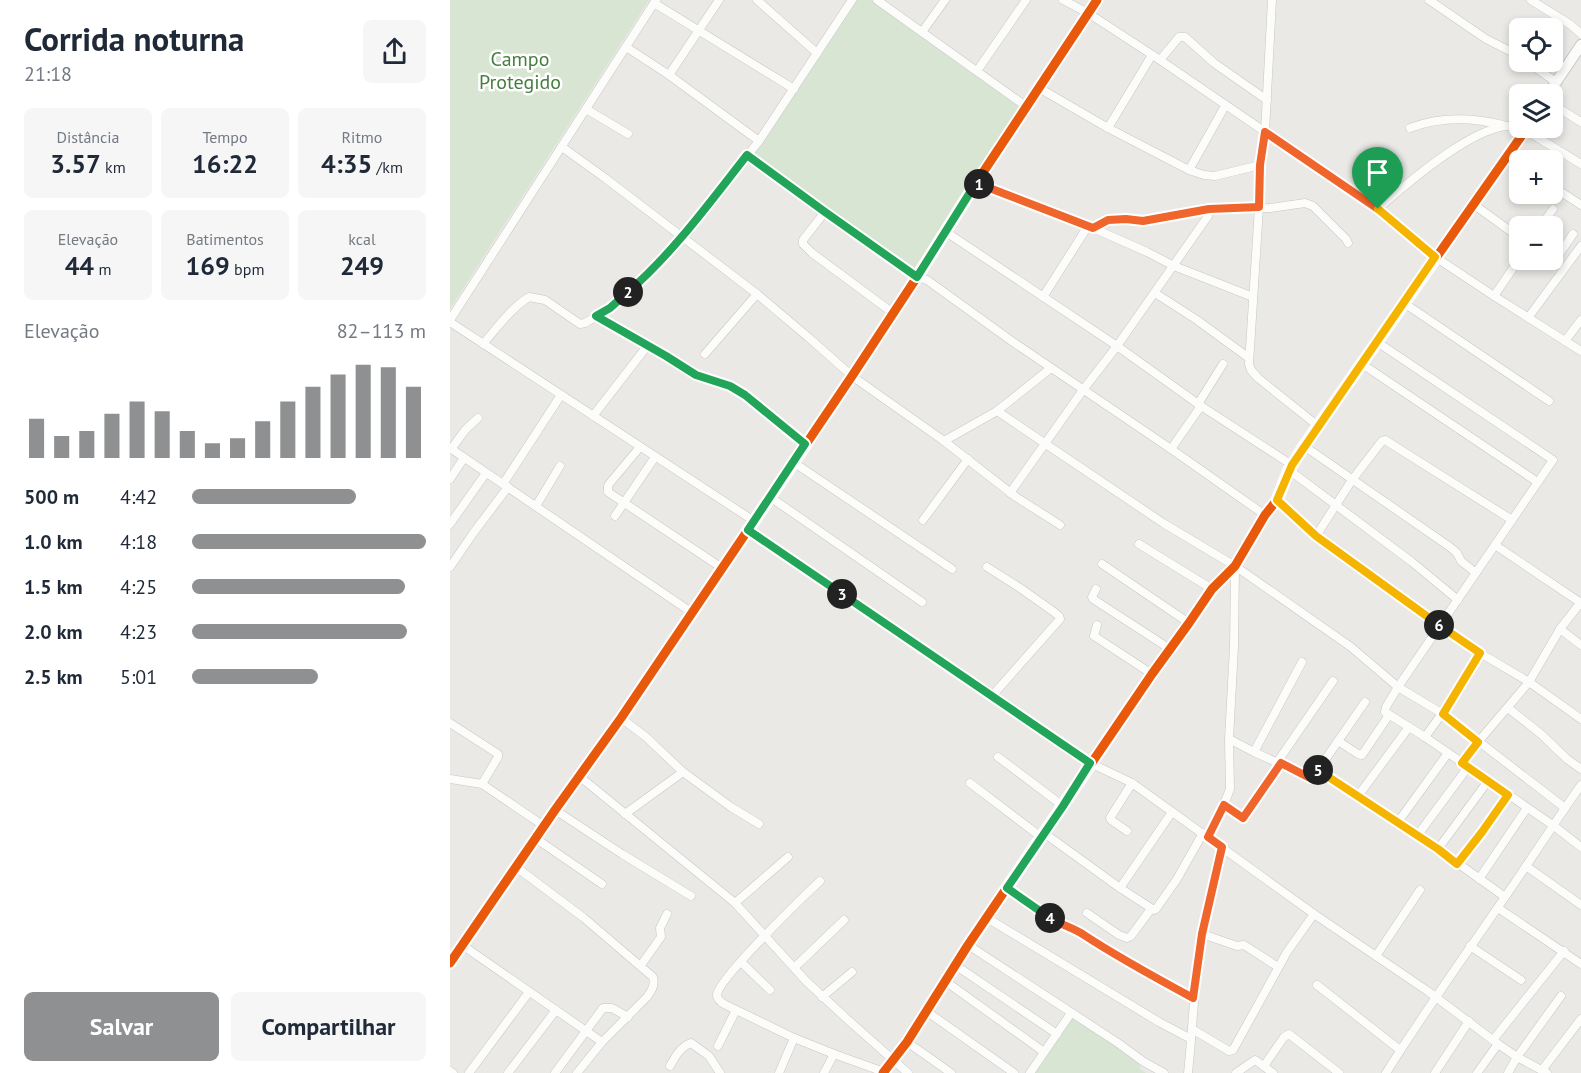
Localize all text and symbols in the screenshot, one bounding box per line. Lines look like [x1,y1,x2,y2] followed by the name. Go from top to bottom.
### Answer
[24,17,244,60] text: Corrida noturna
[1509,18,1563,270] map controls
[1509,18,1563,72] button: locate
[363,20,426,83] button: share
[479,46,561,95] park label: Campo Protegido
[24,61,72,87] text: 21:18
[1509,84,1563,138] button: layers
[56,127,120,147] text: Distância
[202,127,248,147] text: Tempo
[342,127,382,147] text: Ritmo
[50,147,101,180] text: 3.57
[192,147,258,180] text: 16:22
[321,147,372,180] text: 4:35
[1352,147,1403,209] pin
[1509,150,1563,204] button: +
[1361,156,1394,189] icon: arrive
[101,157,126,177] text: km
[372,157,403,177] text: /km
[964,169,994,199] pin: 1
[974,174,984,194] text: 1
[1509,216,1563,270] button: −
[58,229,118,249] text: Elevação
[186,229,264,249] text: Batimentos
[348,229,376,249] text: kcal
[65,249,94,282] text: 44
[186,249,230,282] text: 169
[340,249,384,282] text: 249
[94,259,111,279] text: m
[230,259,264,279] text: bpm
[613,277,643,307] pin: 2
[623,282,633,302] text: 2
[24,318,100,344] text: Elevação
[337,318,426,344] text: 82–113 m
[24,484,79,510] text: 500 m
[120,484,157,510] text: 4:42
[24,529,83,555] text: 1.0 km
[120,529,157,555] text: 4:18
[24,574,83,600] text: 1.5 km
[120,574,157,600] text: 4:25
[827,579,857,609] pin: 3
[837,584,847,604] text: 3
[1424,610,1454,640] pin: 6
[1434,615,1444,635] text: 6
[24,619,83,645] text: 2.0 km
[120,619,157,645] text: 4:23
[24,664,83,690] text: 2.5 km
[120,664,157,690] text: 5:01
[1303,755,1333,785] pin: 5
[1313,760,1323,780] text: 5
[1035,903,1065,933] pin: 4
[1045,908,1055,928] text: 4
[24,992,219,1061] button: Salvar
[231,992,426,1061] button: Compartilhar

